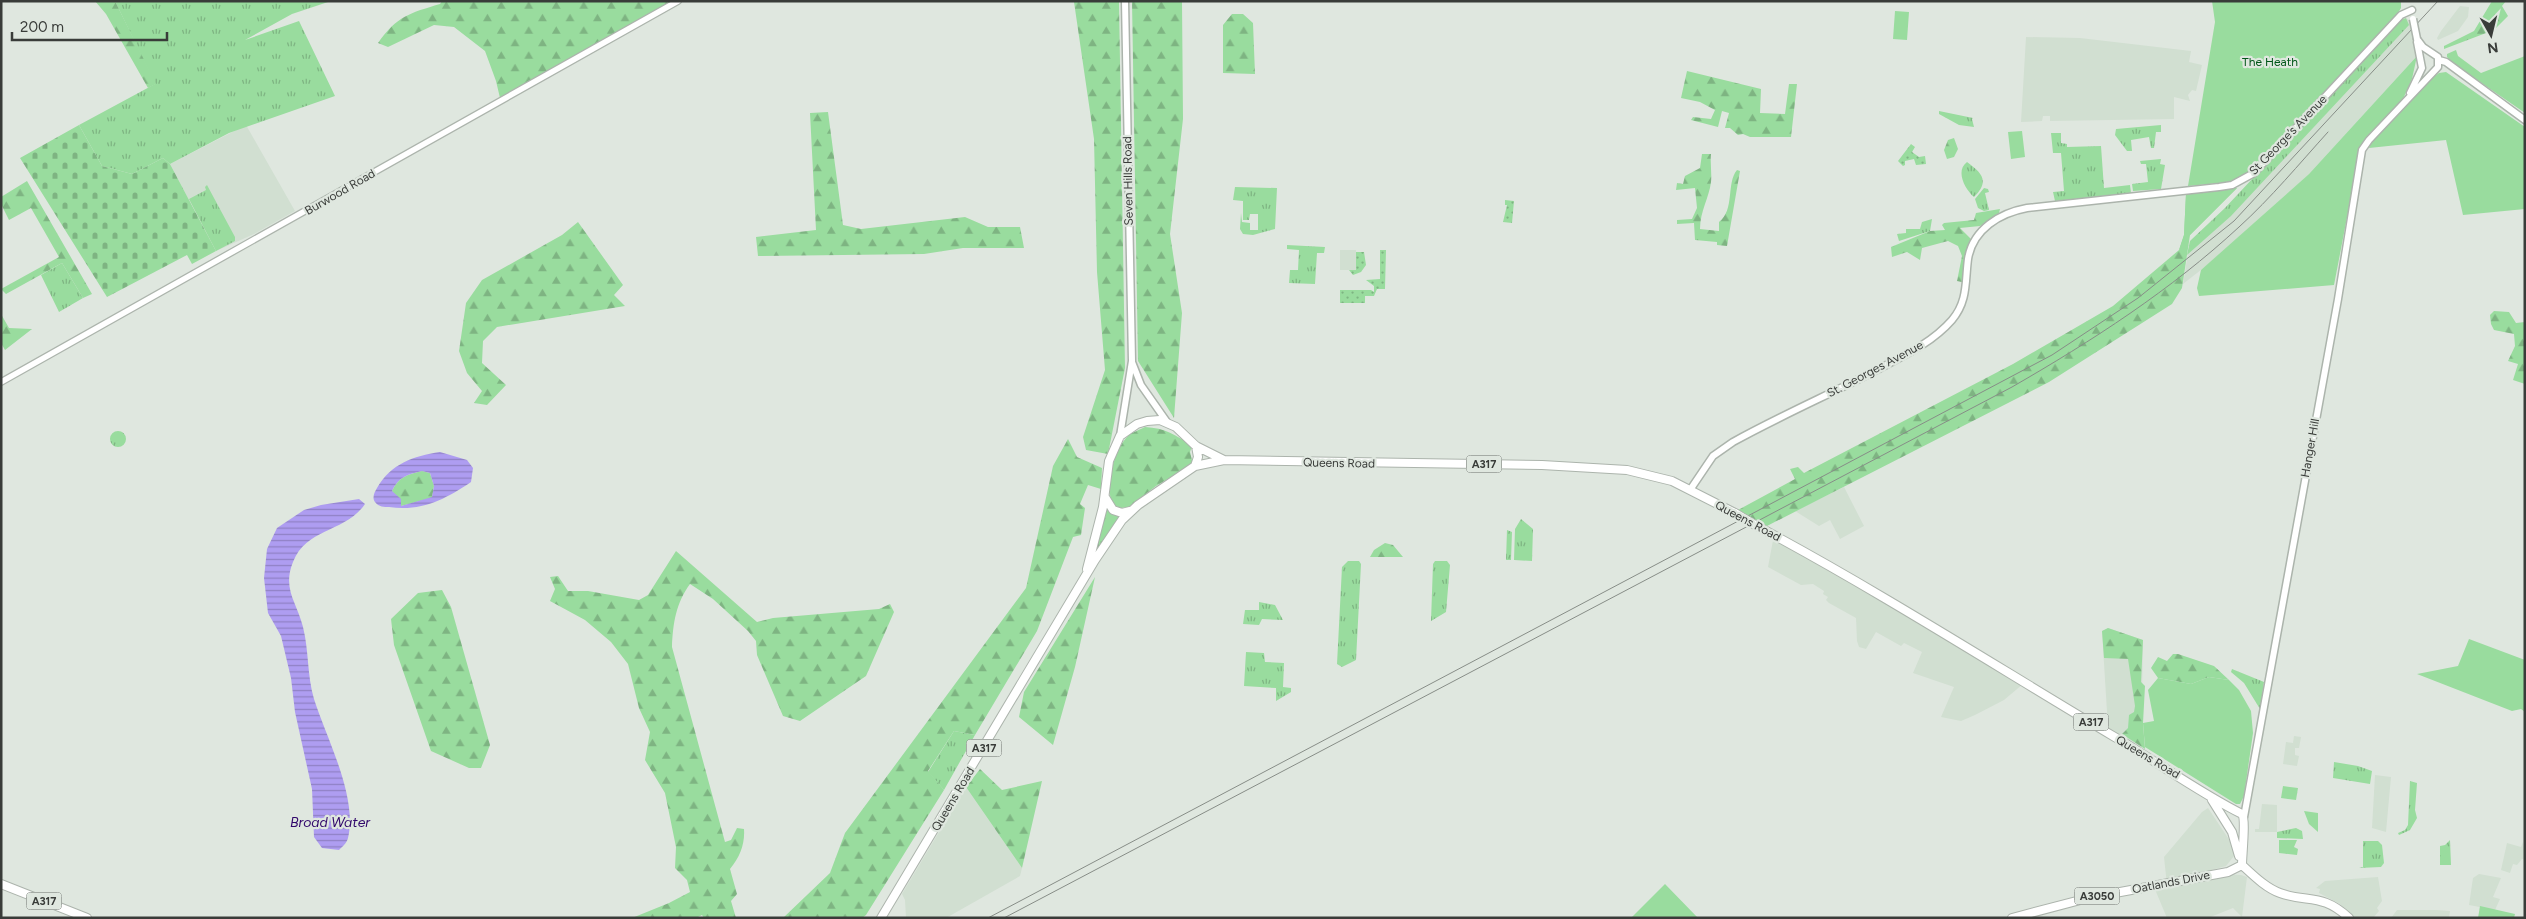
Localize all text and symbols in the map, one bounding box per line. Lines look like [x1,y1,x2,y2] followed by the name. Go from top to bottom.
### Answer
[12,10,168,42] scale bar
[2466,10,2516,60] north arrow
[20,18,64,36] text: 200 m
[2486,38,2499,57] text: N
[2242,55,2298,69] park label: The Heath
[2246,92,2330,178] street label: St George’s Avenue
[1120,136,1136,226] street label: Seven Hills Road
[302,166,378,218] street label: Burwood Road
[1825,338,1926,400] street label: St. Georges Avenue
[2298,417,2322,479] street label: Hanger Hill
[1303,455,1375,471] street label: Queens Road
[1466,456,1502,472] road number: A317
[1713,498,1783,544] street label: Queens Road
[2074,714,2108,730] road number: A317
[2114,732,2182,782] street label: Queens Road
[966,740,1002,756] road number: A317
[928,765,978,833] street label: Queens Road
[290,814,371,831] water label: Broad Water
[2131,868,2211,896] street label: Oatlands Drive
[2074,888,2120,904] road number: A3050
[27,892,62,909] road number: A317

